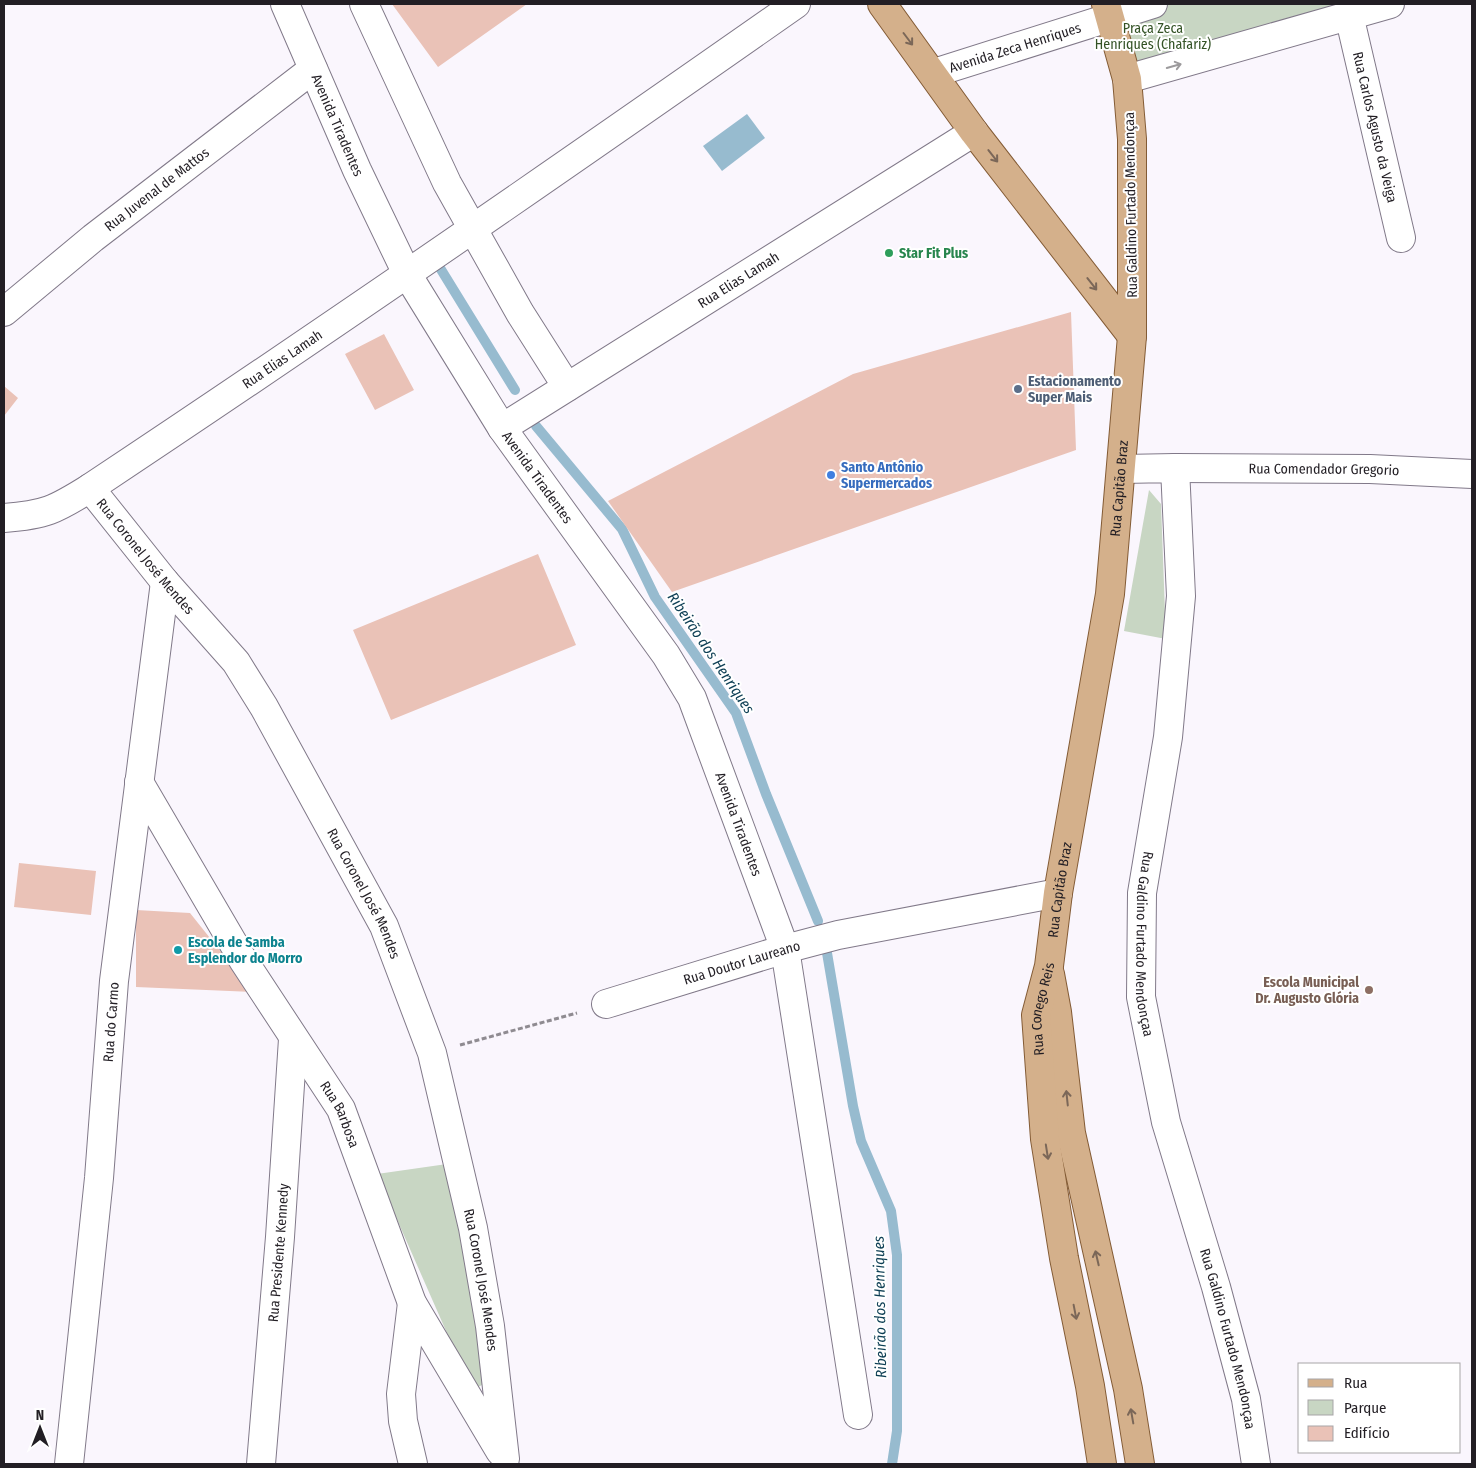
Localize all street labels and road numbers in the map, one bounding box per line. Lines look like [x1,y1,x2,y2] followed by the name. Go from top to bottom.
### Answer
[947,19,1083,76] street label: Avenida Zeca Henriques
[1349,50,1401,204] street label: Rua Carlos Agusto da Veiga
[308,71,367,179] street label: Avenida Tiradentes
[1121,112,1141,298] street label: Rua Galdino Furtado Mendonçaa
[101,144,212,235] street label: Rua Juvenal de Mattos
[694,248,782,312] street label: Rua Elias Lamah
[239,326,325,392] street label: Rua Elias Lamah
[499,428,577,527] street label: Avenida Tiradentes
[1106,439,1132,537] street label: Rua Capitão Braz
[1249,460,1400,479] street label: Rua Comendador Gregorio
[93,495,198,618] street label: Rua Coronel José Mendes
[712,770,766,878] street label: Avenida Tiradentes
[324,825,404,961] street label: Rua Coronel José Mendes
[1044,840,1075,939] street label: Rua Capitão Braz
[1132,850,1157,1038] street label: Rua Galdino Furtado Mendonçaa
[681,937,802,988] street label: Rua Doutor Laureano
[1027,962,1058,1056] street label: Rua Conego Reis
[99,981,122,1063] street label: Rua do Carmo
[317,1078,363,1150] street label: Rua Barbosa
[264,1182,292,1323] street label: Rua Presidente Kennedy
[460,1207,501,1352] street label: Rua Coronel José Mendes
[1196,1246,1259,1430] street label: Rua Galdino Furtado Mendonçaa

